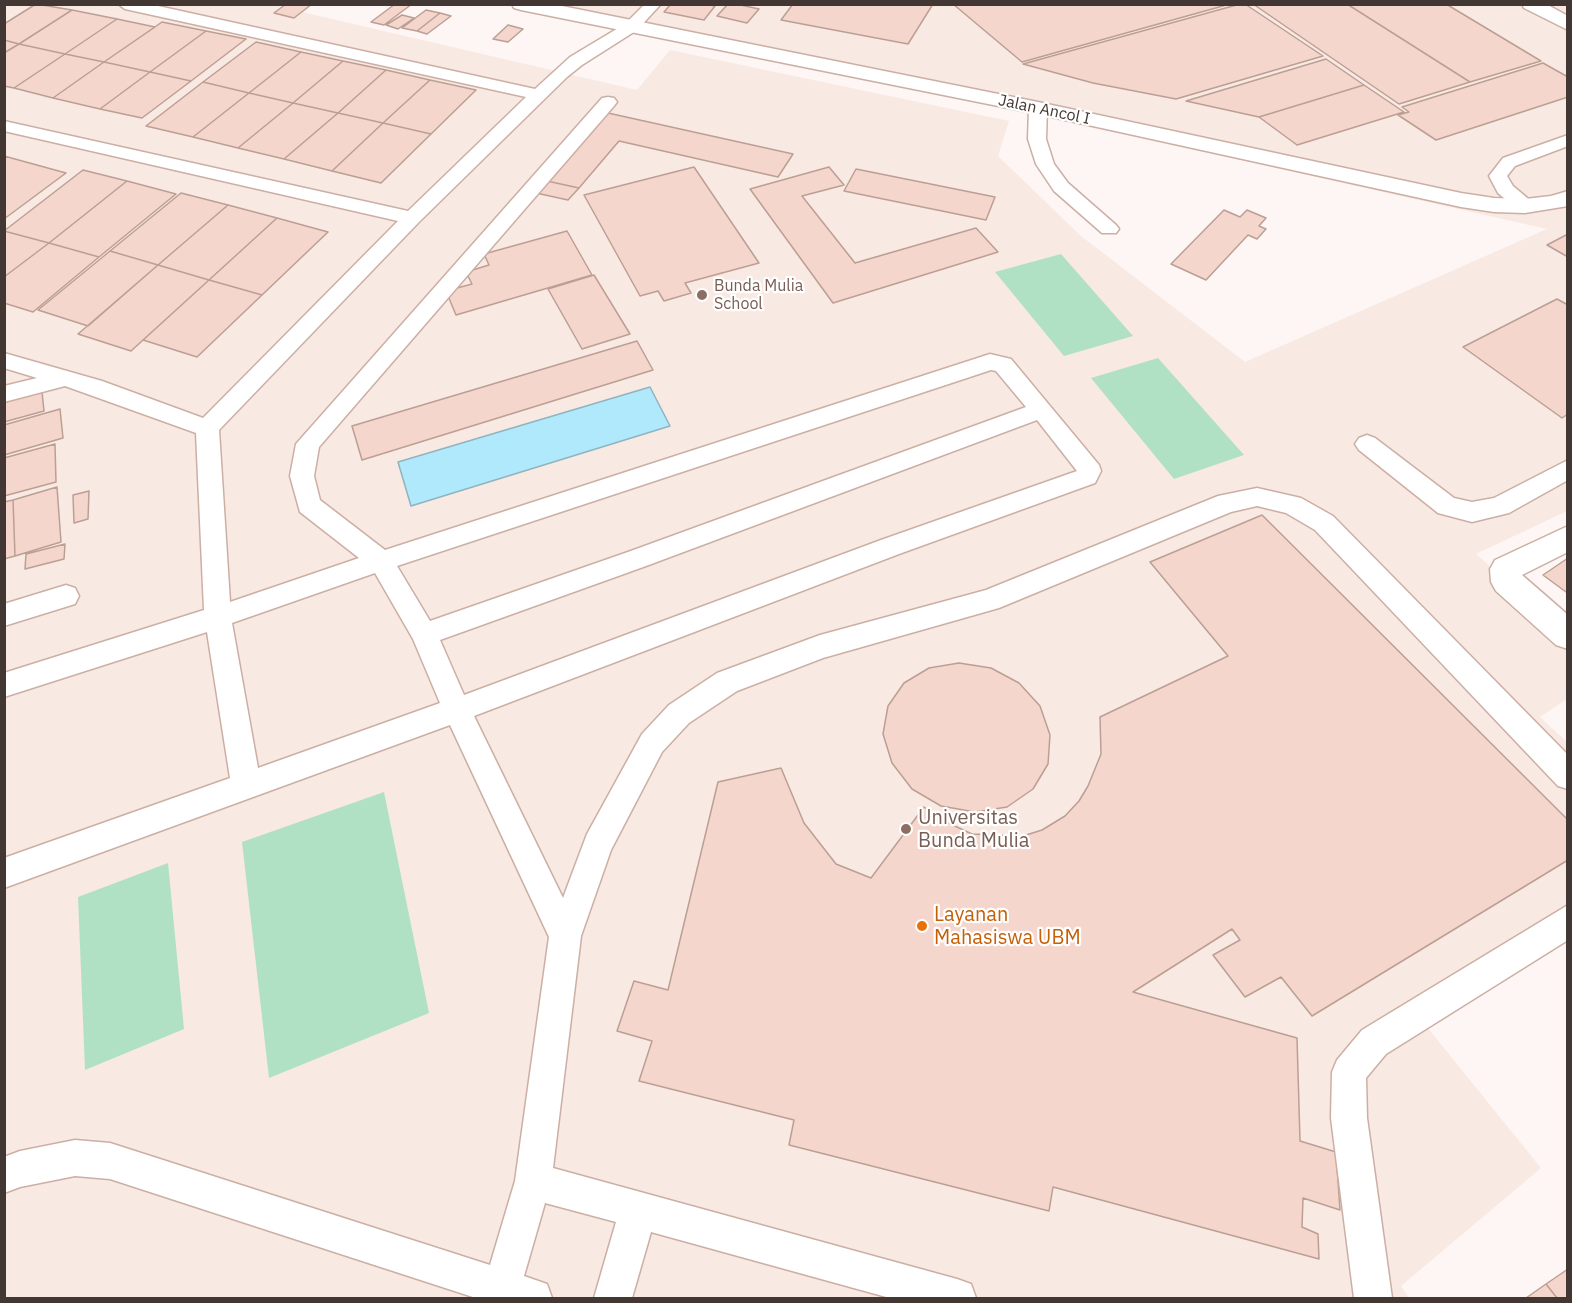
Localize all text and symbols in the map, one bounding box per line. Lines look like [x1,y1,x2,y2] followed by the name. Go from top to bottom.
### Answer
[996,91,1092,129] street label: Jalan Ancol I
[714,276,803,314] place label: Bunda Mulia School
[695,288,709,302] marker: Bunda Mulia School
[918,806,1029,853] place label: Universitas Bunda Mulia
[899,822,913,836] marker: Universitas Bunda Mulia
[934,903,1081,950] place label: Layanan Mahasiswa UBM
[915,919,929,933] marker: Layanan Mahasiswa UBM

